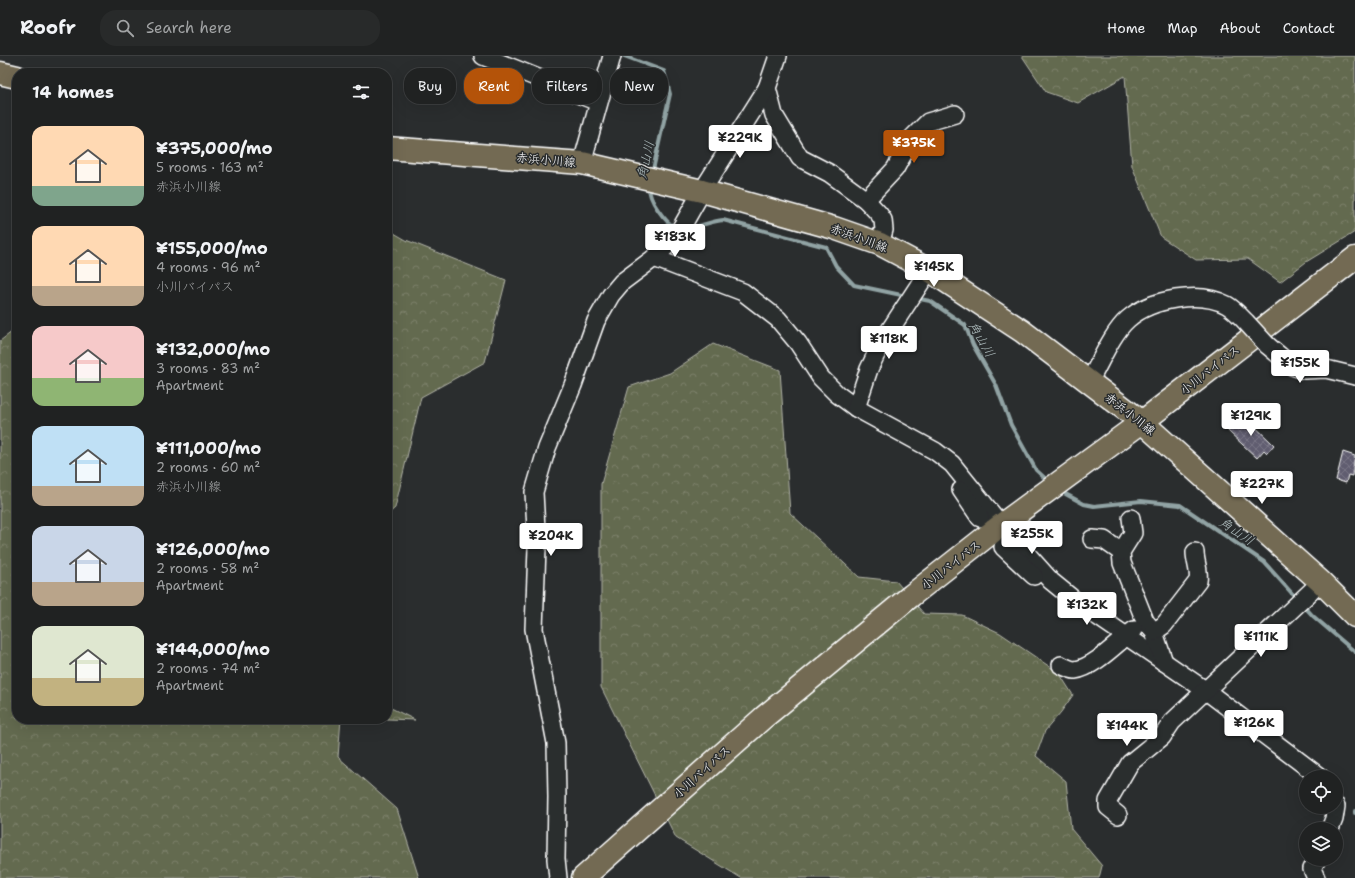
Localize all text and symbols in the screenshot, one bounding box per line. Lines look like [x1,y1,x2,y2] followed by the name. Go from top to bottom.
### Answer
[100,10,380,46] search box
[20,15,76,40] text: Roofr
[114,17,136,39] icon: search
[146,18,232,38] text: Search here
[1107,19,1146,37] text: Home
[1168,19,1198,37] text: Map
[1220,19,1261,37] text: About
[1283,19,1335,37] text: Contact
[404,68,456,104] chip: Buy
[464,68,524,104] chip: Rent
[532,68,602,104] chip: Filters
[610,68,668,104] chip: New
[32,81,114,103] text: 14 homes
[350,81,372,103] icon: filters
[712,125,768,159] pin: ¥229K
[718,129,762,146] text: ¥229K
[886,130,942,164] pin: ¥375K
[892,134,936,151] text: ¥375K
[156,137,273,159] text: ¥375,000/mo
[633,139,658,181] water label: 角山川
[64,142,112,190] icon: home
[515,149,577,171] street label: 赤浜小川線
[156,159,264,176] text: 5 rooms · 163 m²
[156,178,221,195] text: 赤浜小川線
[828,220,890,256] street label: 赤浜小川線
[647,224,703,258] pin: ¥183K
[654,228,696,245] text: ¥183K
[156,237,268,259] text: ¥155,000/mo
[64,242,112,290] icon: home
[906,254,962,288] pin: ¥145K
[914,258,954,275] text: ¥145K
[156,259,260,276] text: 4 rooms · 96 m²
[156,278,234,295] text: 小川バイパス
[964,318,999,360] water label: 角山川
[861,326,917,360] pin: ¥118K
[870,330,908,347] text: ¥118K
[156,338,270,360] text: ¥132,000/mo
[64,342,112,390] icon: home
[1177,342,1243,398] street label: 小川バイパス
[1272,350,1328,384] pin: ¥155K
[1280,354,1320,371] text: ¥155K
[156,360,260,377] text: 3 rooms · 83 m²
[156,377,224,394] text: Apartment
[1101,389,1159,439] street label: 赤浜小川線
[1223,403,1279,437] pin: ¥129K
[1231,407,1271,424] text: ¥129K
[156,437,261,459] text: ¥111,000/mo
[64,442,112,490] icon: home
[156,459,260,476] text: 2 rooms · 60 m²
[1234,471,1290,505] pin: ¥227K
[1240,475,1284,492] text: ¥227K
[156,478,221,495] text: 赤浜小川線
[1216,513,1258,549] water label: 角山川
[1004,521,1060,555] pin: ¥255K
[523,523,579,557] pin: ¥204K
[1010,525,1054,542] text: ¥255K
[529,527,573,544] text: ¥204K
[918,537,984,593] street label: 小川バイパス
[156,538,270,560] text: ¥126,000/mo
[64,542,112,590] icon: home
[156,560,259,577] text: 2 rooms · 58 m²
[156,577,224,594] text: Apartment
[1059,592,1115,626] pin: ¥132K
[1066,596,1108,613] text: ¥132K
[1233,624,1289,658] pin: ¥111K
[1244,628,1278,645] text: ¥111K
[156,638,270,660] text: ¥144,000/mo
[64,642,112,690] icon: home
[156,660,260,677] text: 2 rooms · 74 m²
[156,677,224,694] text: Apartment
[1226,710,1282,744] pin: ¥126K
[1099,713,1155,747] pin: ¥144K
[1233,714,1275,731] text: ¥126K
[1106,717,1148,734] text: ¥144K
[670,742,734,802] street label: 小川バイパス
[1299,770,1343,866] map controls
[1299,770,1343,814] button: locate
[1299,822,1343,866] button: layers

